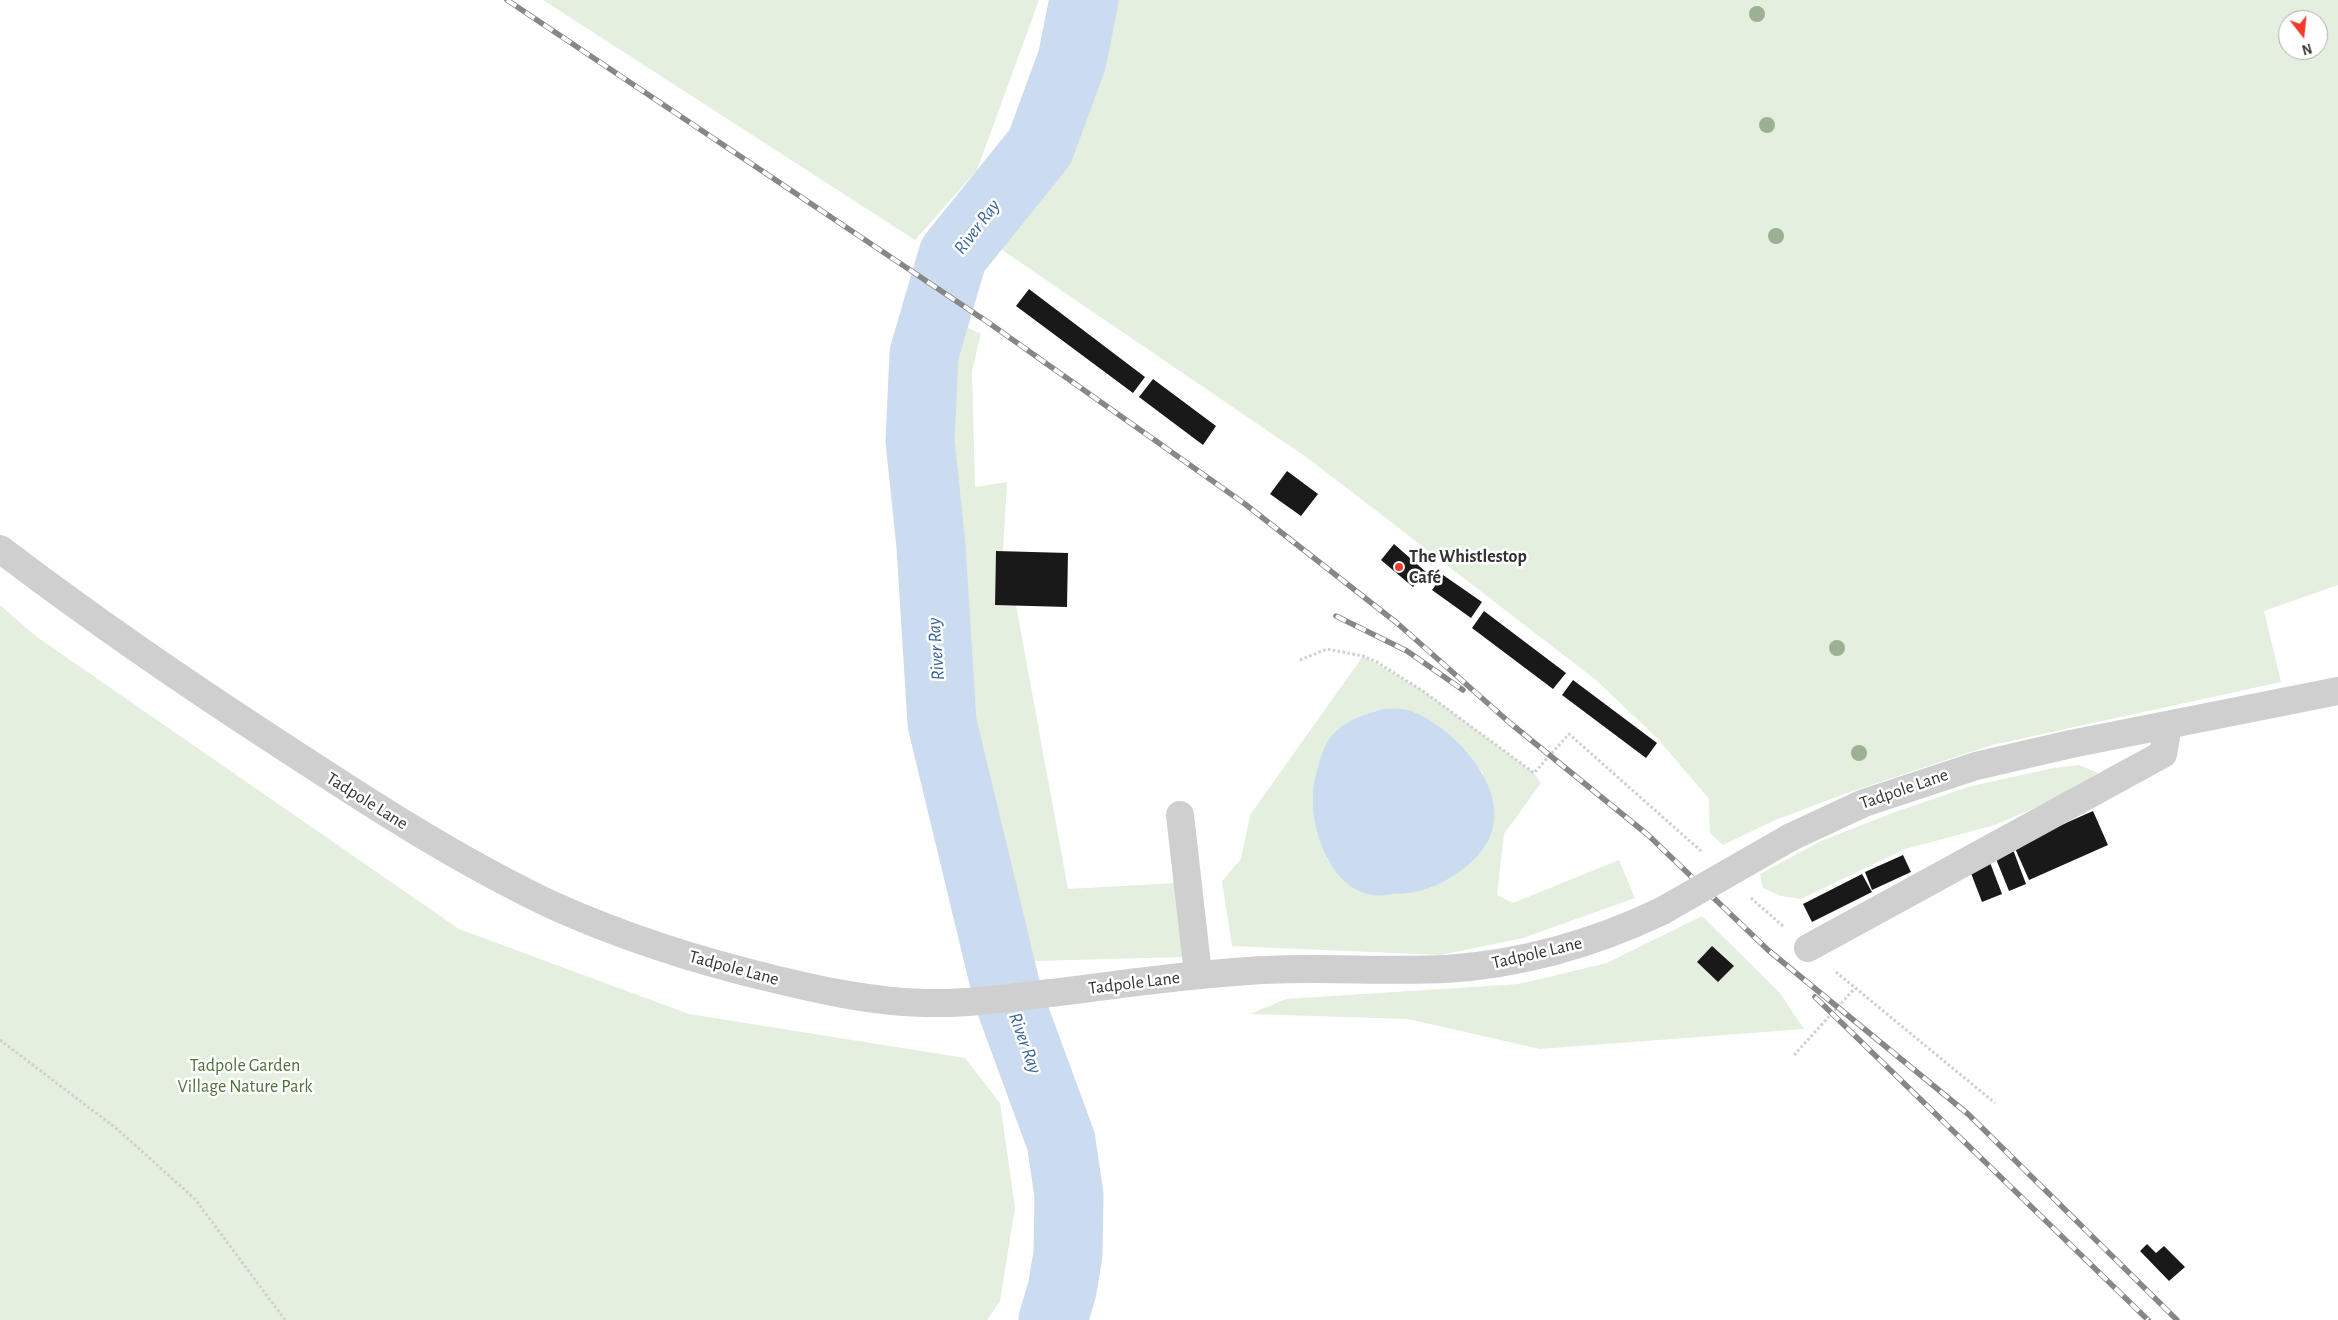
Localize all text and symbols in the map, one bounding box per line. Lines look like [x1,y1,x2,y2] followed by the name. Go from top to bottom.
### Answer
[2278,10,2328,60] north arrow
[2300,40,2313,57] text: N
[949,195,1005,259] water label: River Ray
[1409,546,1527,588] place label: The Whistlestop Café
[1393,561,1405,573] marker: The Whistlestop Café
[922,617,950,681] water label: River Ray
[1857,764,1951,814] street label: Tadpole Lane
[322,767,412,835] street label: Tadpole Lane
[1490,932,1584,974] street label: Tadpole Lane
[687,946,781,990] street label: Tadpole Lane
[1087,967,1181,999] street label: Tadpole Lane
[1004,1010,1046,1076] water label: River Ray
[178,1055,312,1098] park label: Tadpole Garden Village Nature Park

